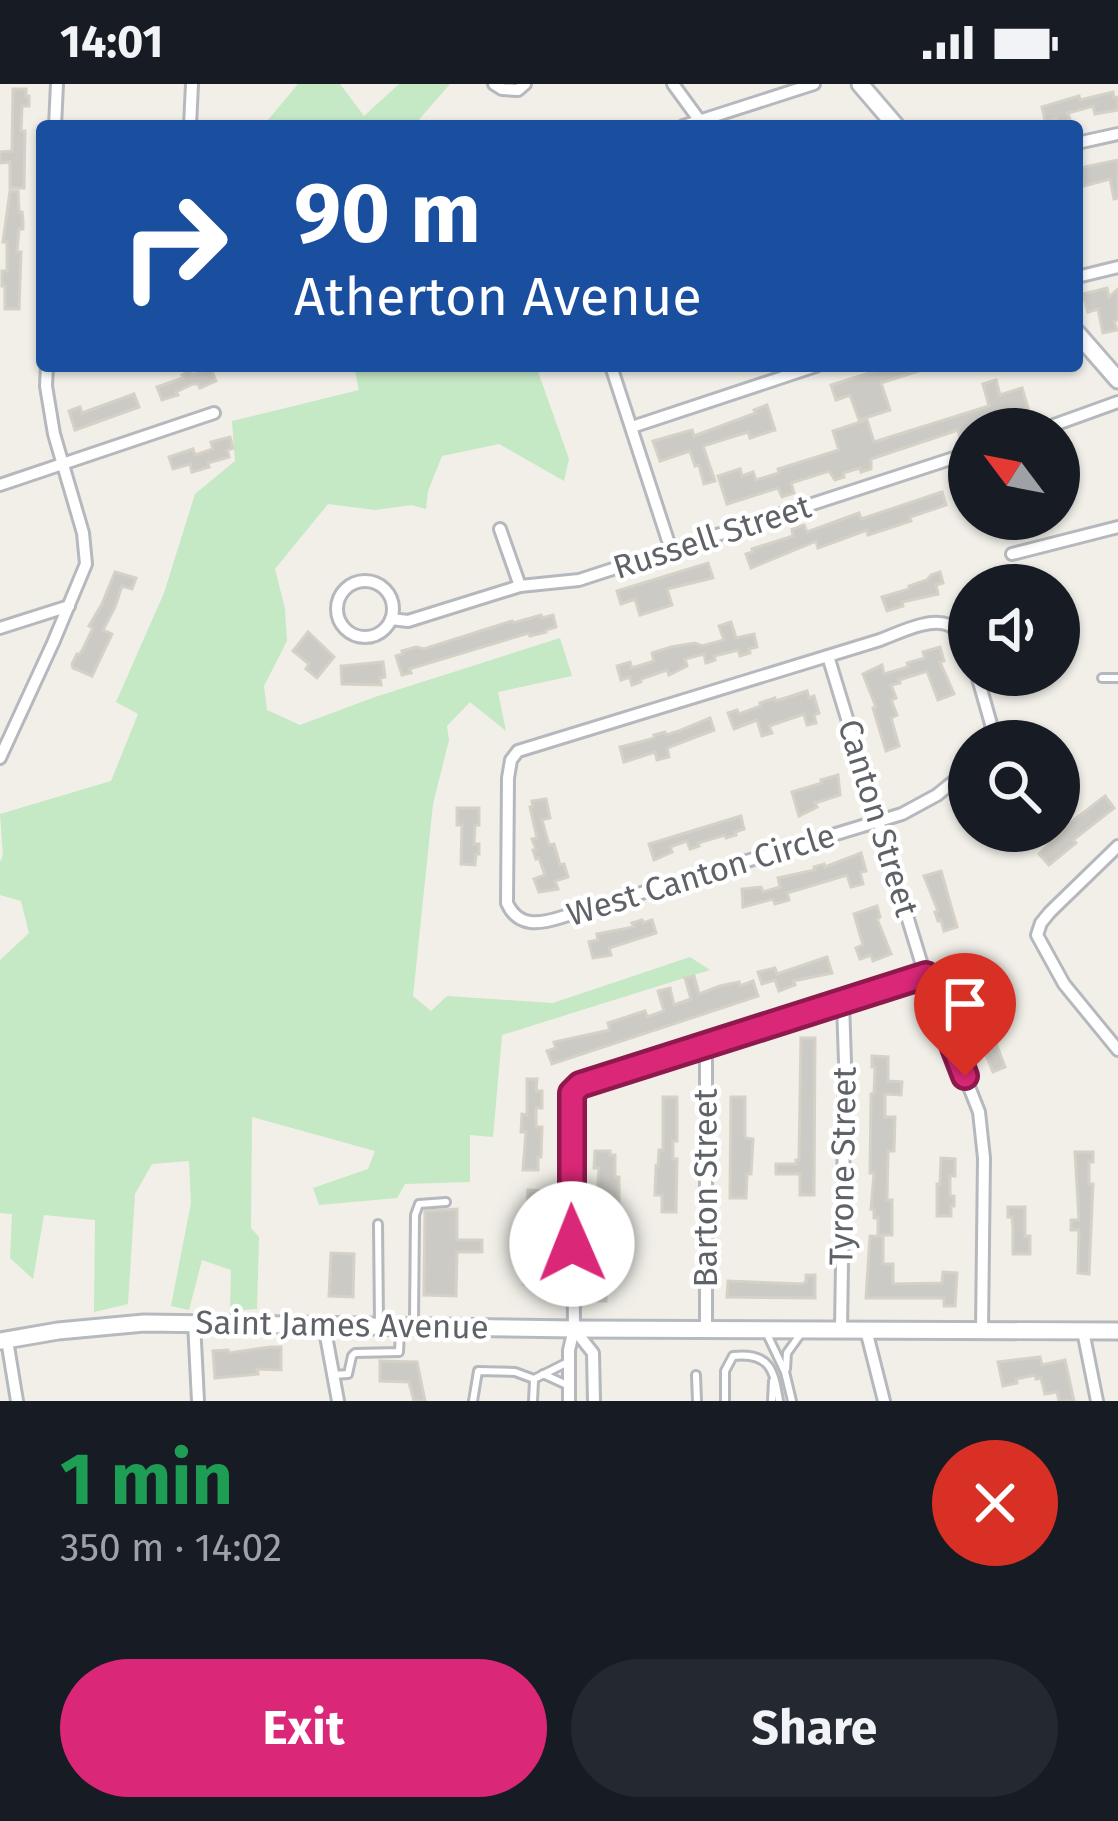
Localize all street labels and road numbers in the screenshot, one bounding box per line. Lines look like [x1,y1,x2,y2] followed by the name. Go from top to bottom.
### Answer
[608,486,816,588] street label: Russell Street
[829,715,927,921] street label: Canton Street
[562,815,840,935] street label: West Canton Circle
[821,1066,865,1266] street label: Tyrone Street
[686,1088,726,1288] street label: Barton Street
[195,1302,489,1348] street label: Saint James Avenue

